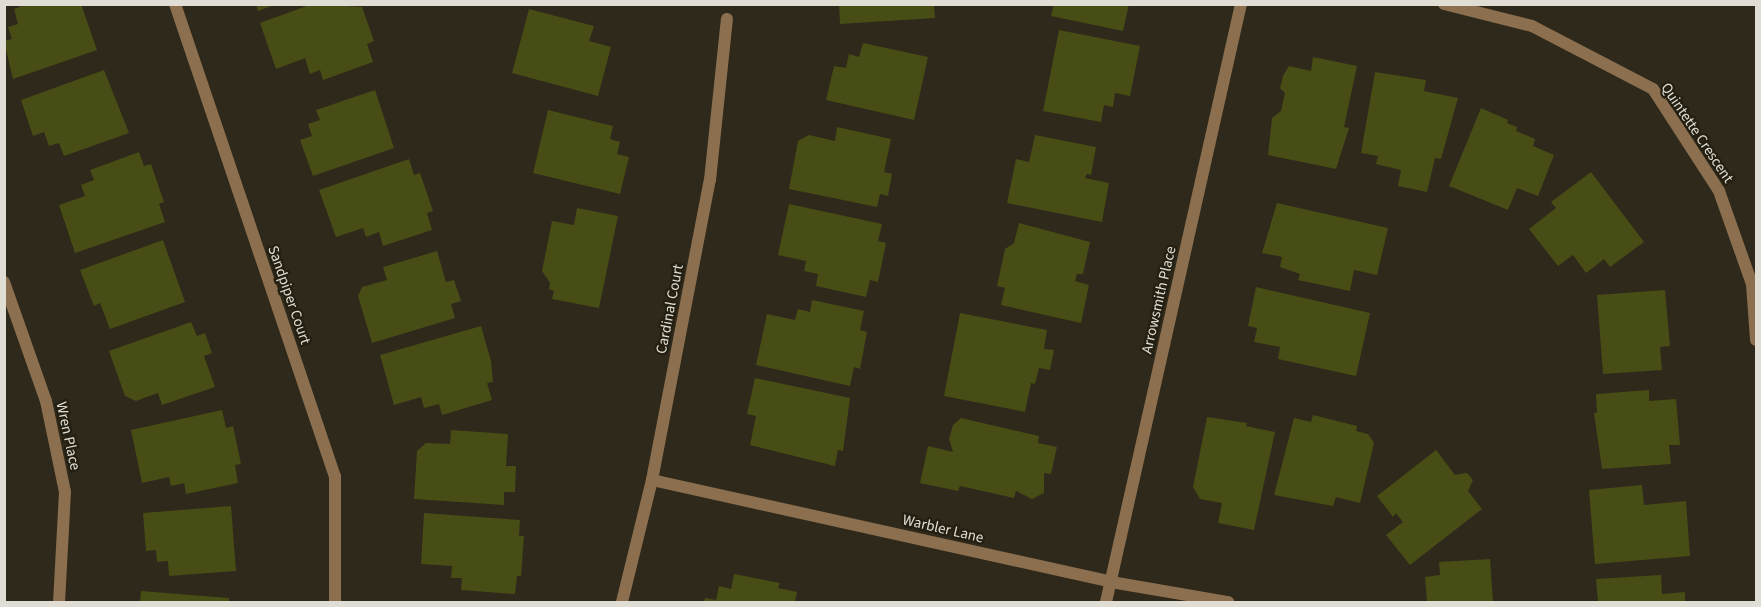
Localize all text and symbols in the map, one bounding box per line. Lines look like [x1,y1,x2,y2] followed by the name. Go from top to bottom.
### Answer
[1657,80,1737,186] street label: Quintette Crescent
[264,243,314,347] street label: Sandpiper Court
[1138,245,1180,355] street label: Arrowsmith Place
[652,263,688,355] street label: Cardinal Court
[52,400,84,472] street label: Wren Place
[901,511,985,547] street label: Warbler Lane

